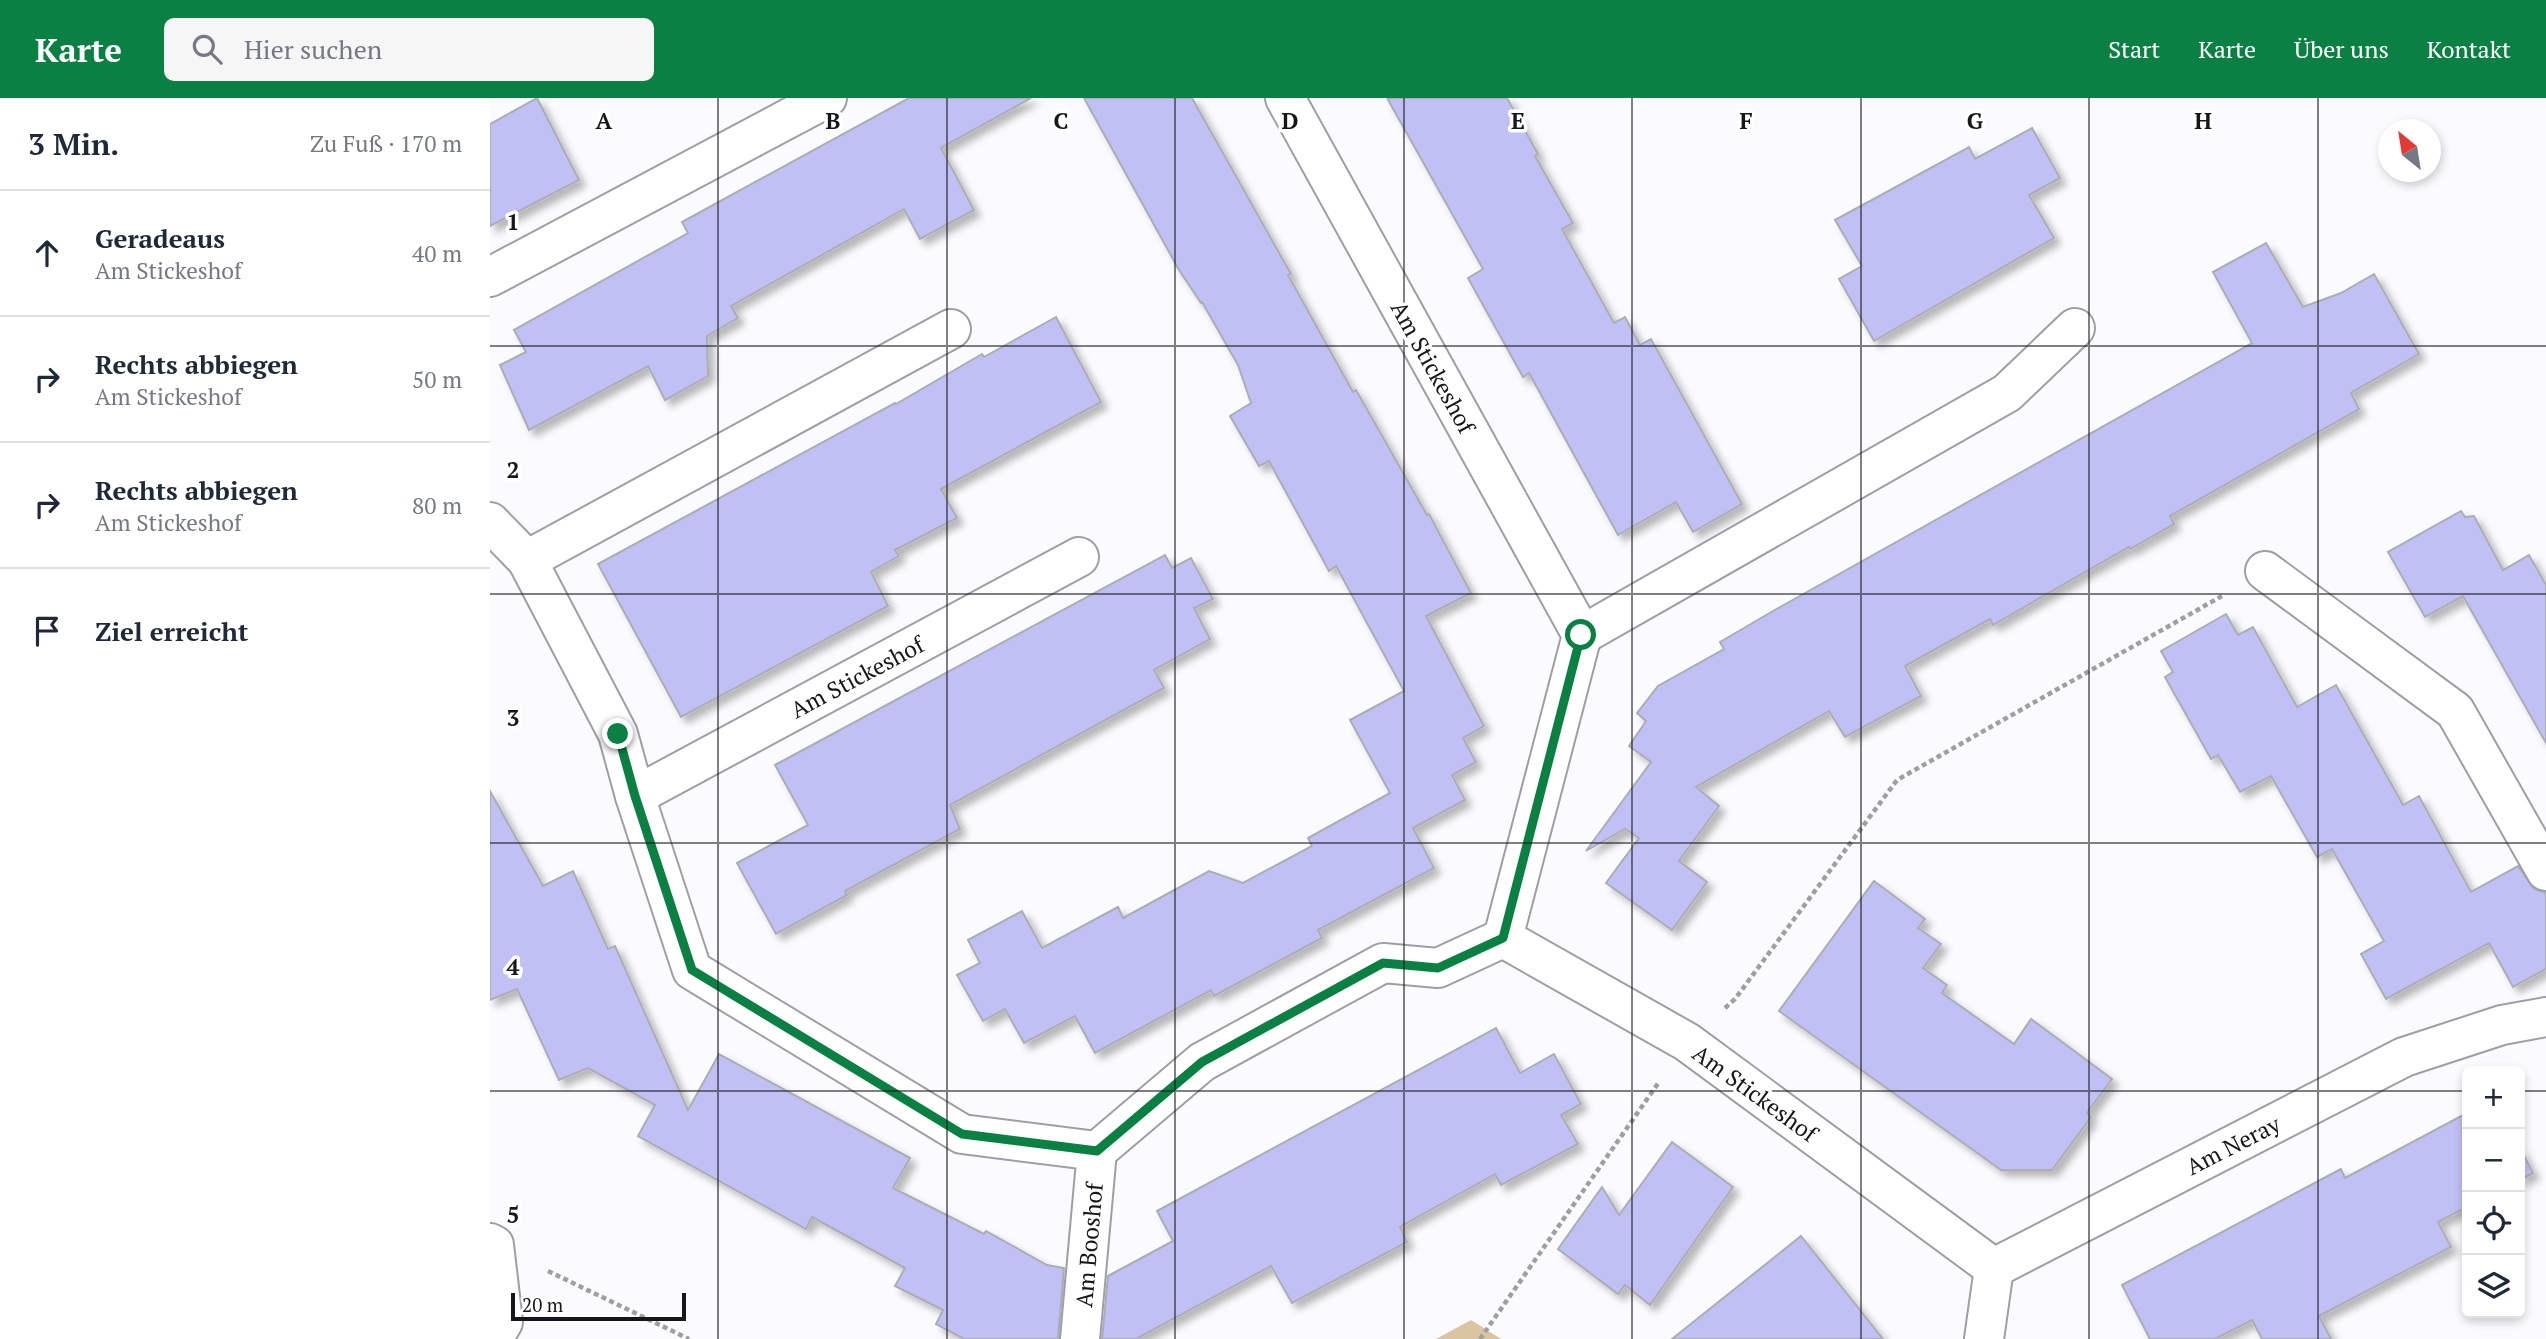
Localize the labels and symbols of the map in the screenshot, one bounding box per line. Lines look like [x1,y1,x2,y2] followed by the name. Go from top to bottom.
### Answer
[596,105,613,136] text: A
[826,105,841,136] text: B
[1054,105,1069,136] text: C
[1282,105,1299,136] text: D
[1511,105,1525,136] text: E
[1739,105,1753,136] text: F
[1967,105,1984,136] text: G
[2194,105,2212,136] text: H
[2378,119,2441,182] north arrow
[507,206,520,237] text: 1
[1384,295,1483,441] street label: Am Stickeshof
[507,454,520,485] text: 2
[1565,619,1596,650] route start
[785,628,931,725] street label: Am Stickeshof
[507,702,520,733] text: 3
[602,718,633,749] route end
[507,951,520,982] text: 4
[1686,1037,1825,1150] street label: Am Stickeshof
[2181,1108,2286,1182] street label: Am Neray
[1068,1179,1110,1309] street label: Am Booshof
[507,1199,520,1230] text: 5
[511,1290,686,1322] scale bar

